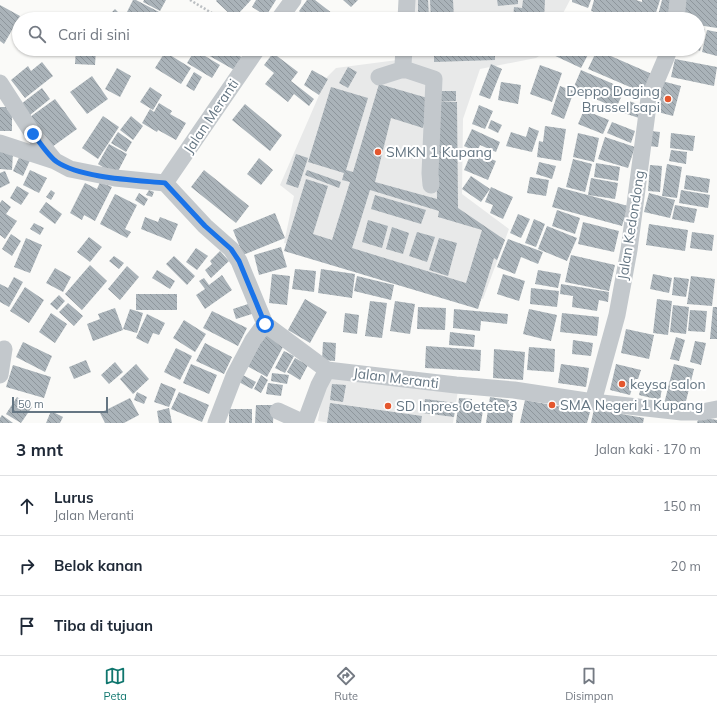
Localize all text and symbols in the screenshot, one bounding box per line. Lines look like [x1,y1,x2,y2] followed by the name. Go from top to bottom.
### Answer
[12,12,705,56] search box
[26,23,48,45] icon: search
[58,25,130,44] text: Cari di sini
[179,75,243,157] street label: Jalan Meranti
[566,82,660,116] place label: Deppo Daging Brussel sapi
[663,94,673,104] marker: Deppo Daging Brussel sapi
[24,125,42,143] route end
[386,143,492,161] place label: SMKN 1 Kupang
[373,147,383,157] marker: SMKN 1 Kupang
[613,169,649,281] street label: Jalan Kedondong
[256,315,274,333] route start
[352,364,440,392] street label: Jalan Meranti
[630,375,706,393] place label: keysa salon
[617,379,627,389] marker: keysa salon
[12,395,108,414] scale bar
[560,396,703,414] place label: SMA Negeri 1 Kupang
[18,397,44,411] text: 50 m
[396,397,518,415] place label: SD Inpres Oetete 3
[547,400,557,410] marker: SMA Negeri 1 Kupang
[383,401,393,411] marker: SD Inpres Oetete 3
[16,439,63,460] text: 3 mnt
[595,441,701,457] text: Jalan kaki · 170 m
[54,488,94,507] text: Lurus
[16,495,38,517] icon: ahead
[663,498,701,514] text: 150 m
[54,507,134,523] text: Jalan Meranti
[16,555,38,577] icon: right
[54,556,143,575] text: Belok kanan
[671,558,701,574] text: 20 m
[16,615,38,637] icon: arrive
[54,616,153,635] text: Tiba di tujuan
[104,665,127,703] tab: Peta
[334,665,358,703] tab: Rute
[565,665,613,703] tab: Disimpan

